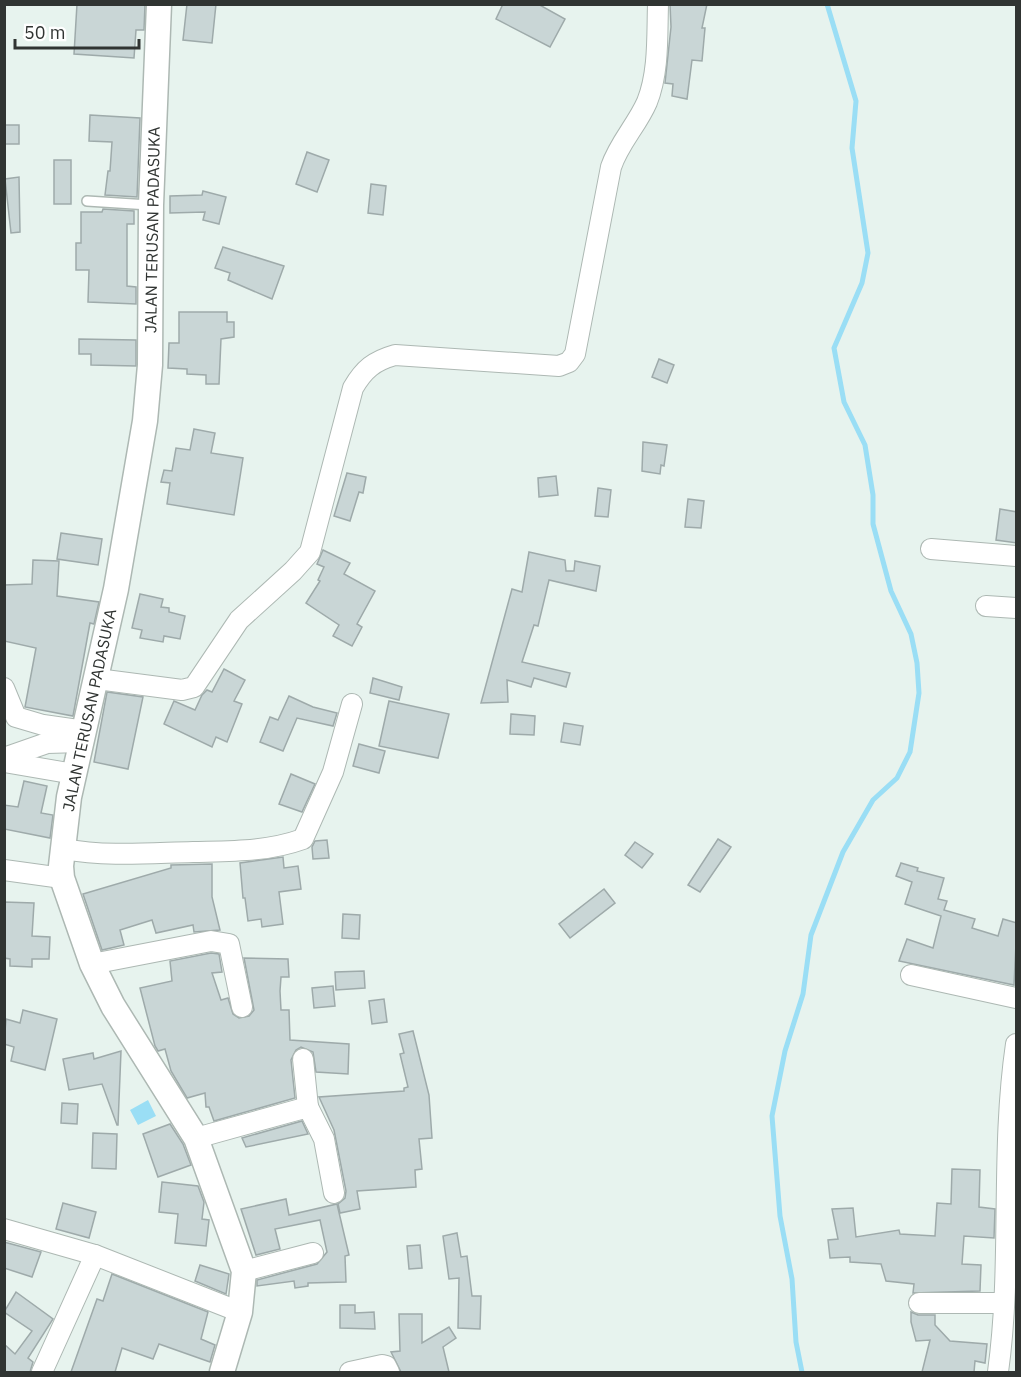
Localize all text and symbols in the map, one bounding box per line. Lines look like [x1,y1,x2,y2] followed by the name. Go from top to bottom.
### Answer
[15,12,140,50] scale bar
[24,21,66,44] text: 50 m
[140,127,164,333] street label: JALAN TERUSAN PADASUKA
[58,607,120,813] street label: JALAN TERUSAN PADASUKA

